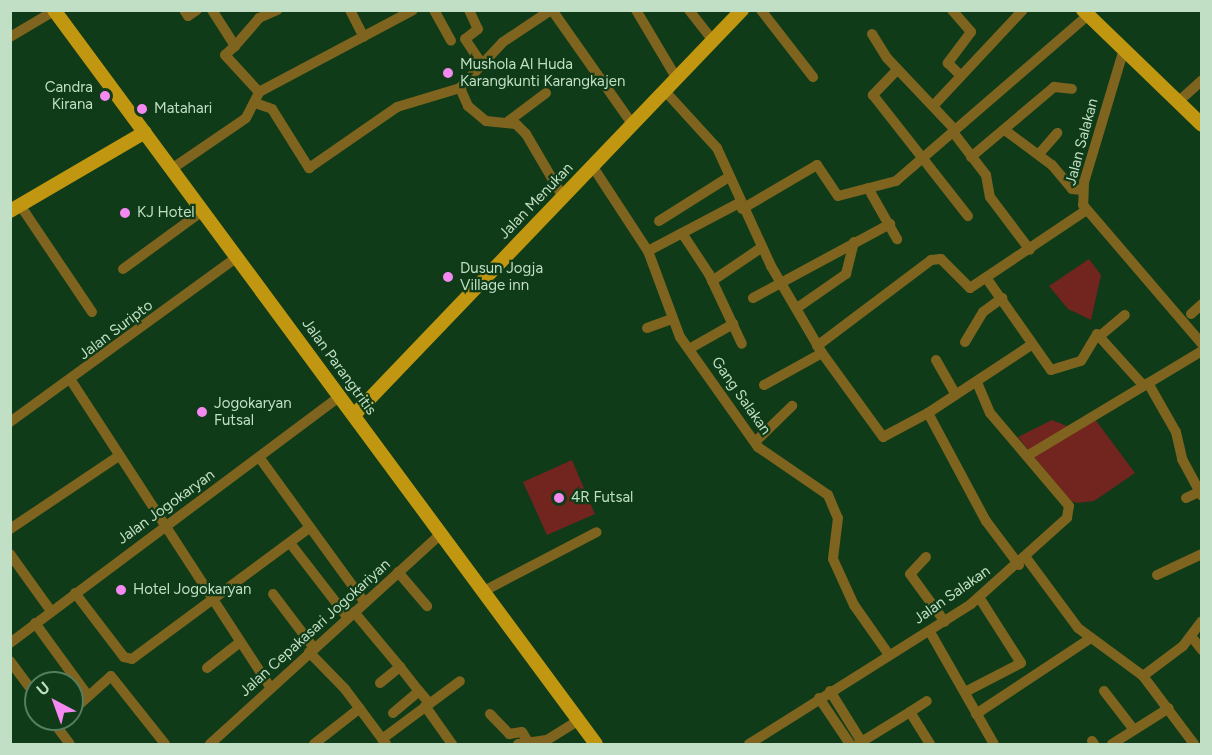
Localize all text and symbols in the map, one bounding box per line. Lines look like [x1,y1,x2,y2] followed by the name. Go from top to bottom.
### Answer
[460,55,625,90] place label: Mushola Al Huda Karangkunti Karangkajen
[441,66,455,80] marker: Mushola Al Huda Karangkunti Karangkajen
[45,78,93,113] place label: Candra Kirana
[98,89,112,103] marker: Candra Kirana
[1062,97,1102,187] street label: Jalan Salakan
[154,100,212,118] place label: Matahari
[135,102,149,116] marker: Matahari
[495,159,577,243] street label: Jalan Menukan
[137,204,195,222] place label: KJ Hotel
[118,206,132,220] marker: KJ Hotel
[460,259,543,294] place label: Dusun Jogja Village inn
[441,270,455,284] marker: Dusun Jogja Village inn
[76,296,156,364] street label: Jalan Suripto
[298,315,380,419] street label: Jalan Parangtritis
[708,354,774,438] street label: Gang Salakan
[214,394,291,429] place label: Jogokaryan Futsal
[195,405,209,419] marker: Jogokaryan Futsal
[114,466,218,548] street label: Jalan Jogokaryan
[571,489,633,507] place label: 4R Futsal
[552,491,566,505] marker: 4R Futsal
[236,556,394,700] street label: Jalan Cepakasari Jogokariyan
[910,562,994,628] street label: Jalan Salakan
[133,581,251,599] place label: Hotel Jogokaryan
[114,583,128,597] marker: Hotel Jogokaryan
[24,671,84,731] north arrow
[33,678,54,699] text: U

